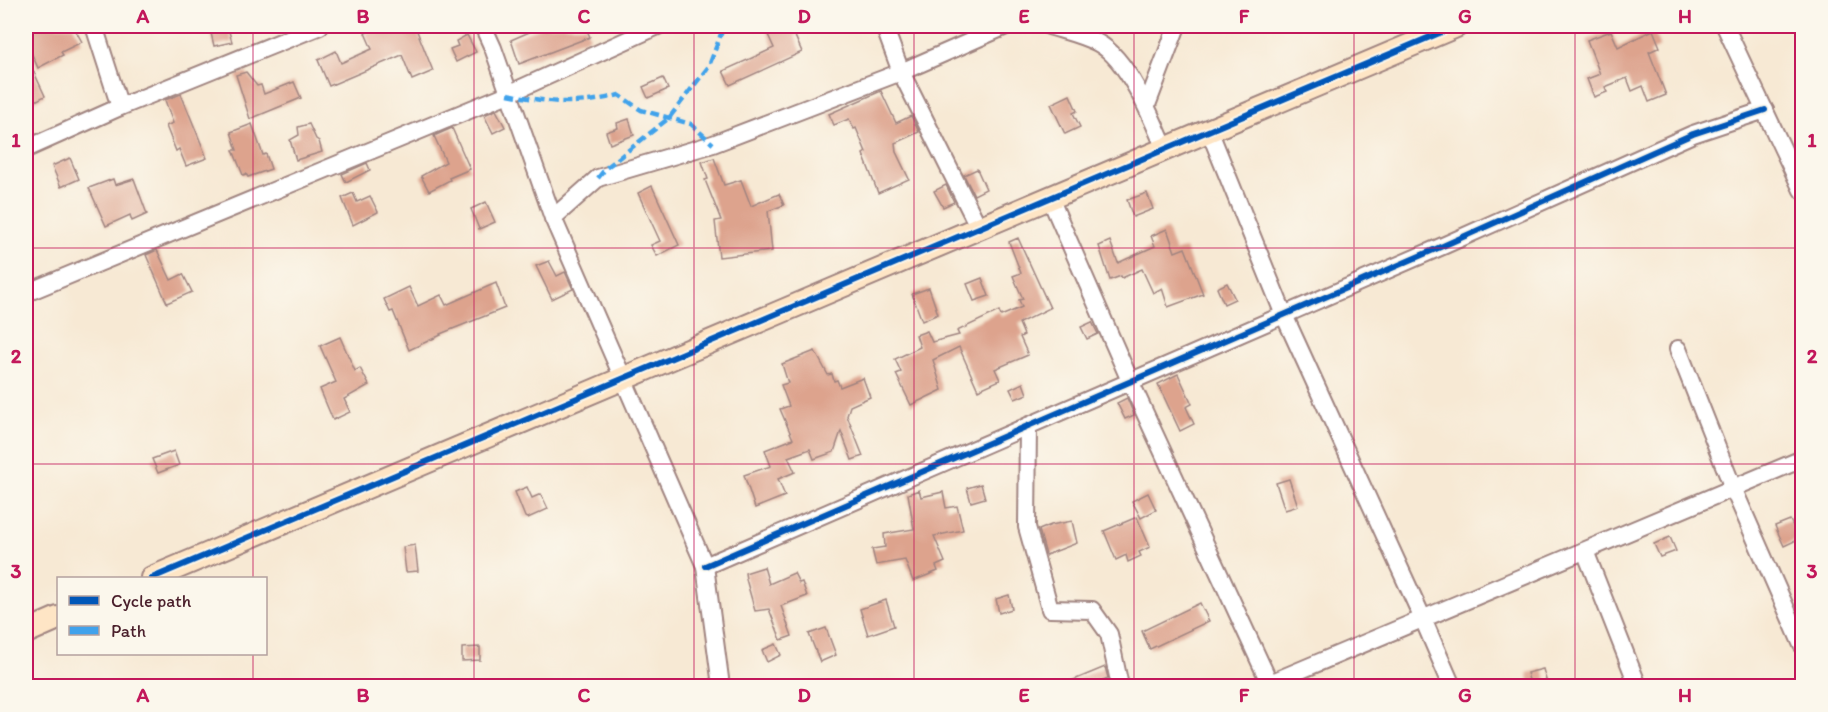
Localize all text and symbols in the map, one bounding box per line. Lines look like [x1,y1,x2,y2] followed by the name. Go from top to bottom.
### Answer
[136,4,150,28] text: A
[357,4,370,28] text: B
[578,4,591,28] text: C
[797,4,811,28] text: D
[1018,4,1030,28] text: E
[1239,4,1250,28] text: F
[1458,4,1472,28] text: G
[1678,4,1692,28] text: H
[11,128,21,152] text: 1
[1807,128,1817,152] text: 1
[11,344,22,368] text: 2
[1807,344,1818,368] text: 2
[11,559,22,583] text: 3
[1807,559,1818,583] text: 3
[57,577,267,655] legend
[111,590,192,612] text: Cycle path
[111,620,146,642] text: Path
[136,683,150,707] text: A
[357,683,370,707] text: B
[578,683,591,707] text: C
[797,683,811,707] text: D
[1018,683,1030,707] text: E
[1239,683,1250,707] text: F
[1458,683,1472,707] text: G
[1678,683,1692,707] text: H

